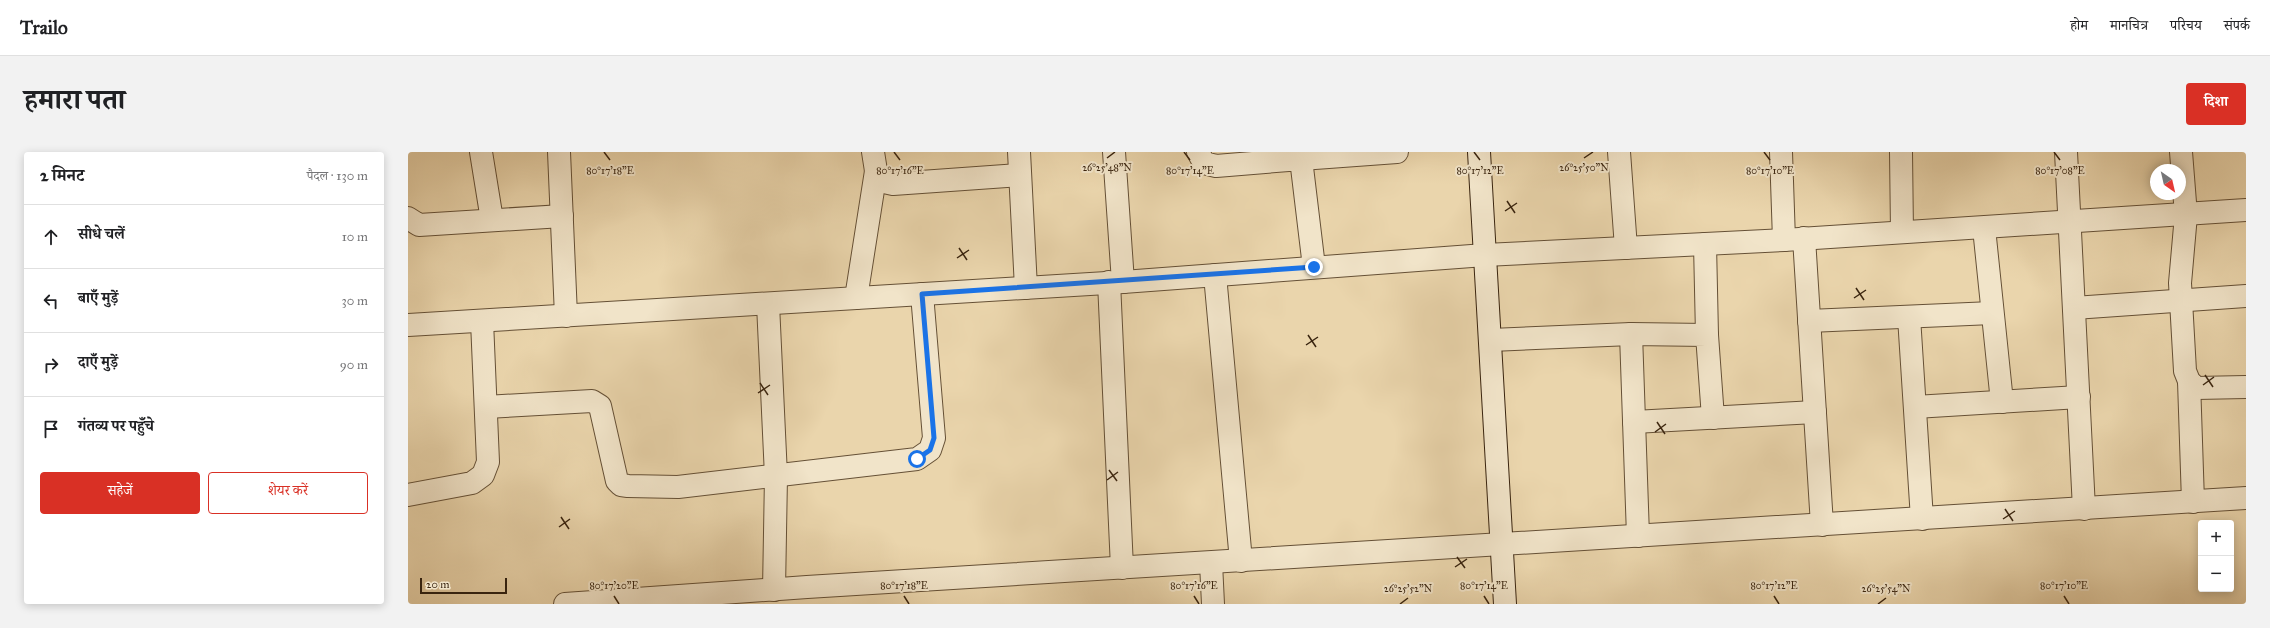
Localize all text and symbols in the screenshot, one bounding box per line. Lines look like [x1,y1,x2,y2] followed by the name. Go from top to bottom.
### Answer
[20,16,68,39] text: Trailo
[2070,17,2088,34] text: होम
[2110,17,2148,34] text: मानचित्र
[2170,17,2202,34] text: परिचय
[2224,17,2250,34] text: संपर्क
[24,82,125,117] text: हमारा पता
[2186,83,2246,125] button: दिशा
[1082,162,1132,174] text: 26°25'48"N
[1559,162,1609,174] text: 26°25'50"N
[2150,164,2186,200] north arrow
[40,165,84,186] text: 2 मिनट
[586,165,634,177] text: 80°17'18"E
[876,165,924,177] text: 80°17'16"E
[1166,165,1214,177] text: 80°17'14"E
[1456,165,1504,177] text: 80°17'12"E
[1746,165,1794,177] text: 80°17'10"E
[2035,165,2085,177] text: 80°17'08"E
[307,168,368,184] text: पैदल · 130 m
[78,225,125,243] text: सीधे चलें
[40,226,62,248] icon: ahead
[342,229,368,245] text: 10 m
[1305,258,1323,276] route end
[78,289,118,307] text: बाएँ मुड़ें
[40,290,62,312] icon: left
[342,293,368,309] text: 30 m
[78,353,118,371] text: दाएँ मुड़ें
[40,354,62,376] icon: right
[340,357,368,373] text: 90 m
[78,417,154,435] text: गंतव्य पर पहुँचे
[40,418,62,440] icon: arrive
[908,450,926,468] route start
[40,472,200,514] button: सहेजें
[208,472,368,514] button: शेयर करें
[2198,520,2234,592] map controls
[2198,520,2234,556] button: +
[2198,556,2234,592] button: −
[420,576,507,595] scale bar
[426,578,449,591] text: 20 m
[589,580,639,592] text: 80°17'20"E
[880,580,928,592] text: 80°17'18"E
[1170,580,1218,592] text: 80°17'16"E
[1460,580,1508,592] text: 80°17'14"E
[1750,580,1798,592] text: 80°17'12"E
[2040,580,2088,592] text: 80°17'10"E
[1384,583,1433,595] text: 26°25'52"N
[1862,583,1911,595] text: 26°25'54"N

